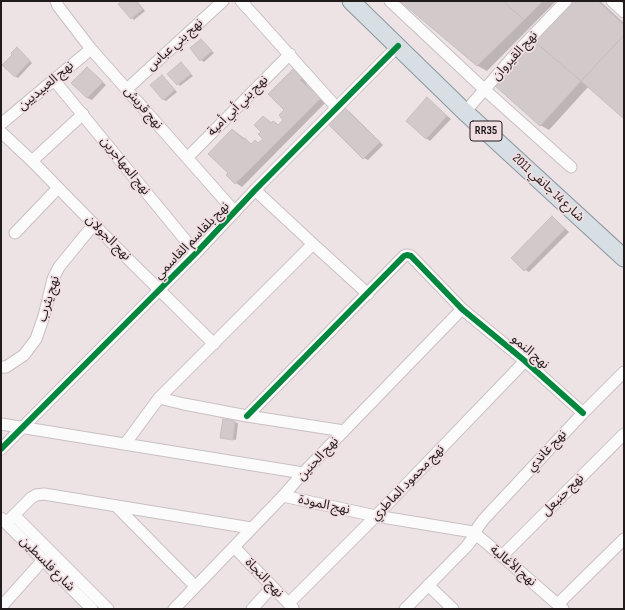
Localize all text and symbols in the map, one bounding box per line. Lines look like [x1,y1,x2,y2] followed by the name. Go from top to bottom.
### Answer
[144,16,206,74] street label: نهج بني عباس
[489,28,541,84] street label: نهج القيروان
[15,58,77,114] street label: نهج العبيديين
[204,72,272,140] street label: نهج بني أبي أمية
[120,83,166,133] street label: نهج قريش
[470,121,502,141] road number: RR35
[97,134,153,198] street label: نهج المهاجرين
[509,151,587,225] street label: شارع 14 جانفي 2011
[151,199,233,283] street label: نهج بلقاسم القاسمي
[82,212,134,264] street label: نهج الجولان
[35,274,63,324] street label: نهج يثرب
[508,331,552,373] street label: نهج النمو
[524,427,570,475] street label: نهج غاندي
[294,434,342,484] street label: نهج الحنين
[368,442,448,524] street label: نهج محمود الماطري
[539,471,587,519] street label: نهج حنبعل
[297,492,351,518] street label: نهج المودة
[16,533,78,595] street label: شارع فلسطين
[487,542,539,590] street label: نهج الأغالبة
[241,555,287,601] street label: نهج النجاة

